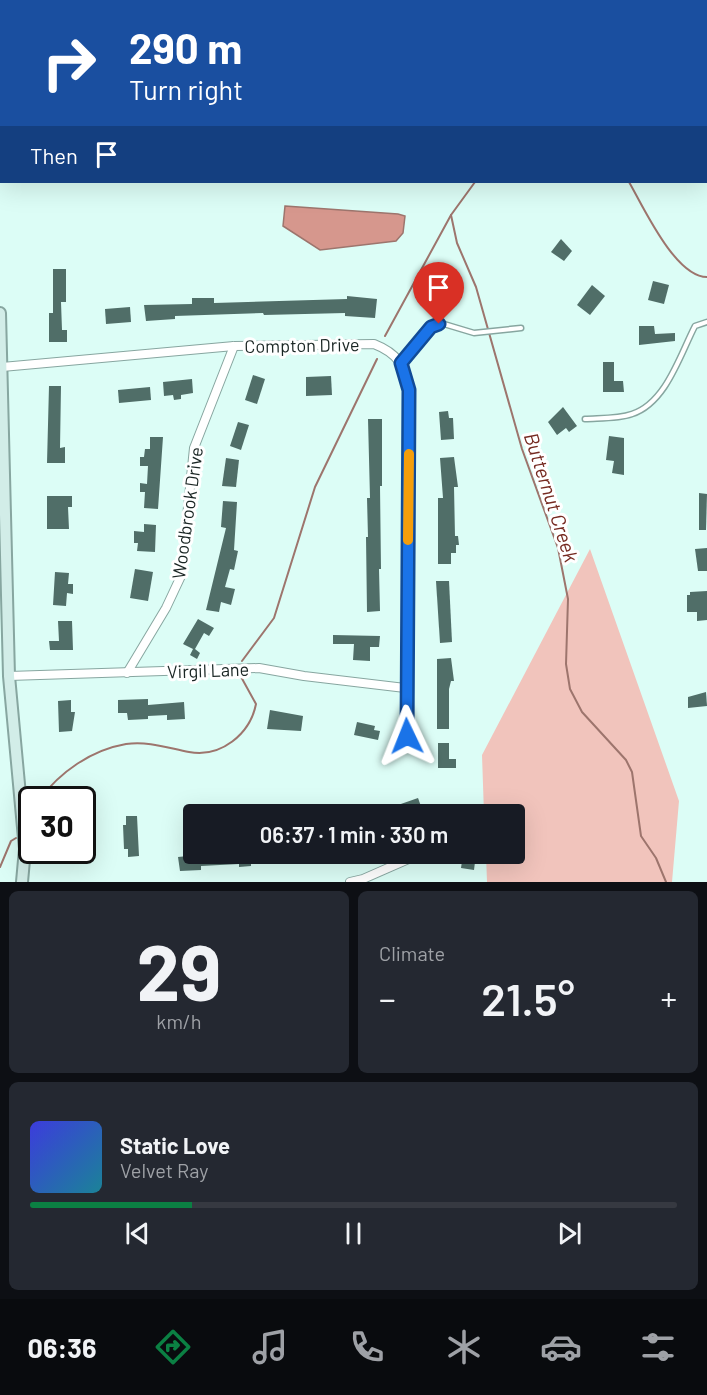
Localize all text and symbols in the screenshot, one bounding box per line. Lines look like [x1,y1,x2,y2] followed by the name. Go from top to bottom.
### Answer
[129,22,242,72] text: 290 m
[30,24,108,102] icon: right
[129,73,243,105] text: Turn right
[90,138,123,171] icon: arrive
[30,142,78,168] text: Then
[413,262,464,324] pin
[422,271,455,304] icon: arrive
[244,333,360,357] street label: Compton Drive
[520,429,584,565] water label: Butternut Creek
[167,446,207,580] street label: Woodbrook Drive
[167,658,249,682] street label: Virgil Lane
[375,704,439,768] position arrow
[18,786,96,864] speed limit sign: 30
[260,821,448,847] text: 06:37 · 1 min · 330 m
[136,923,222,1017] text: 29
[379,941,445,965] text: Climate
[481,971,575,1025] text: 21.5°
[379,978,396,1018] text: −
[660,978,677,1018] text: +
[156,1009,202,1033] text: km/h
[120,1132,230,1158] text: Static Love
[120,1158,209,1182] text: Velvet Ray
[121,1217,154,1250] icon: previous
[337,1217,370,1250] icon: pause
[553,1217,586,1250] icon: next
[152,1326,194,1368] icon: directions
[249,1326,291,1368] icon: music
[346,1326,388,1368] icon: phone
[443,1326,485,1368] icon: climate
[540,1326,582,1368] icon: car
[637,1326,679,1368] icon: filters
[28,1331,96,1363] text: 06:36

